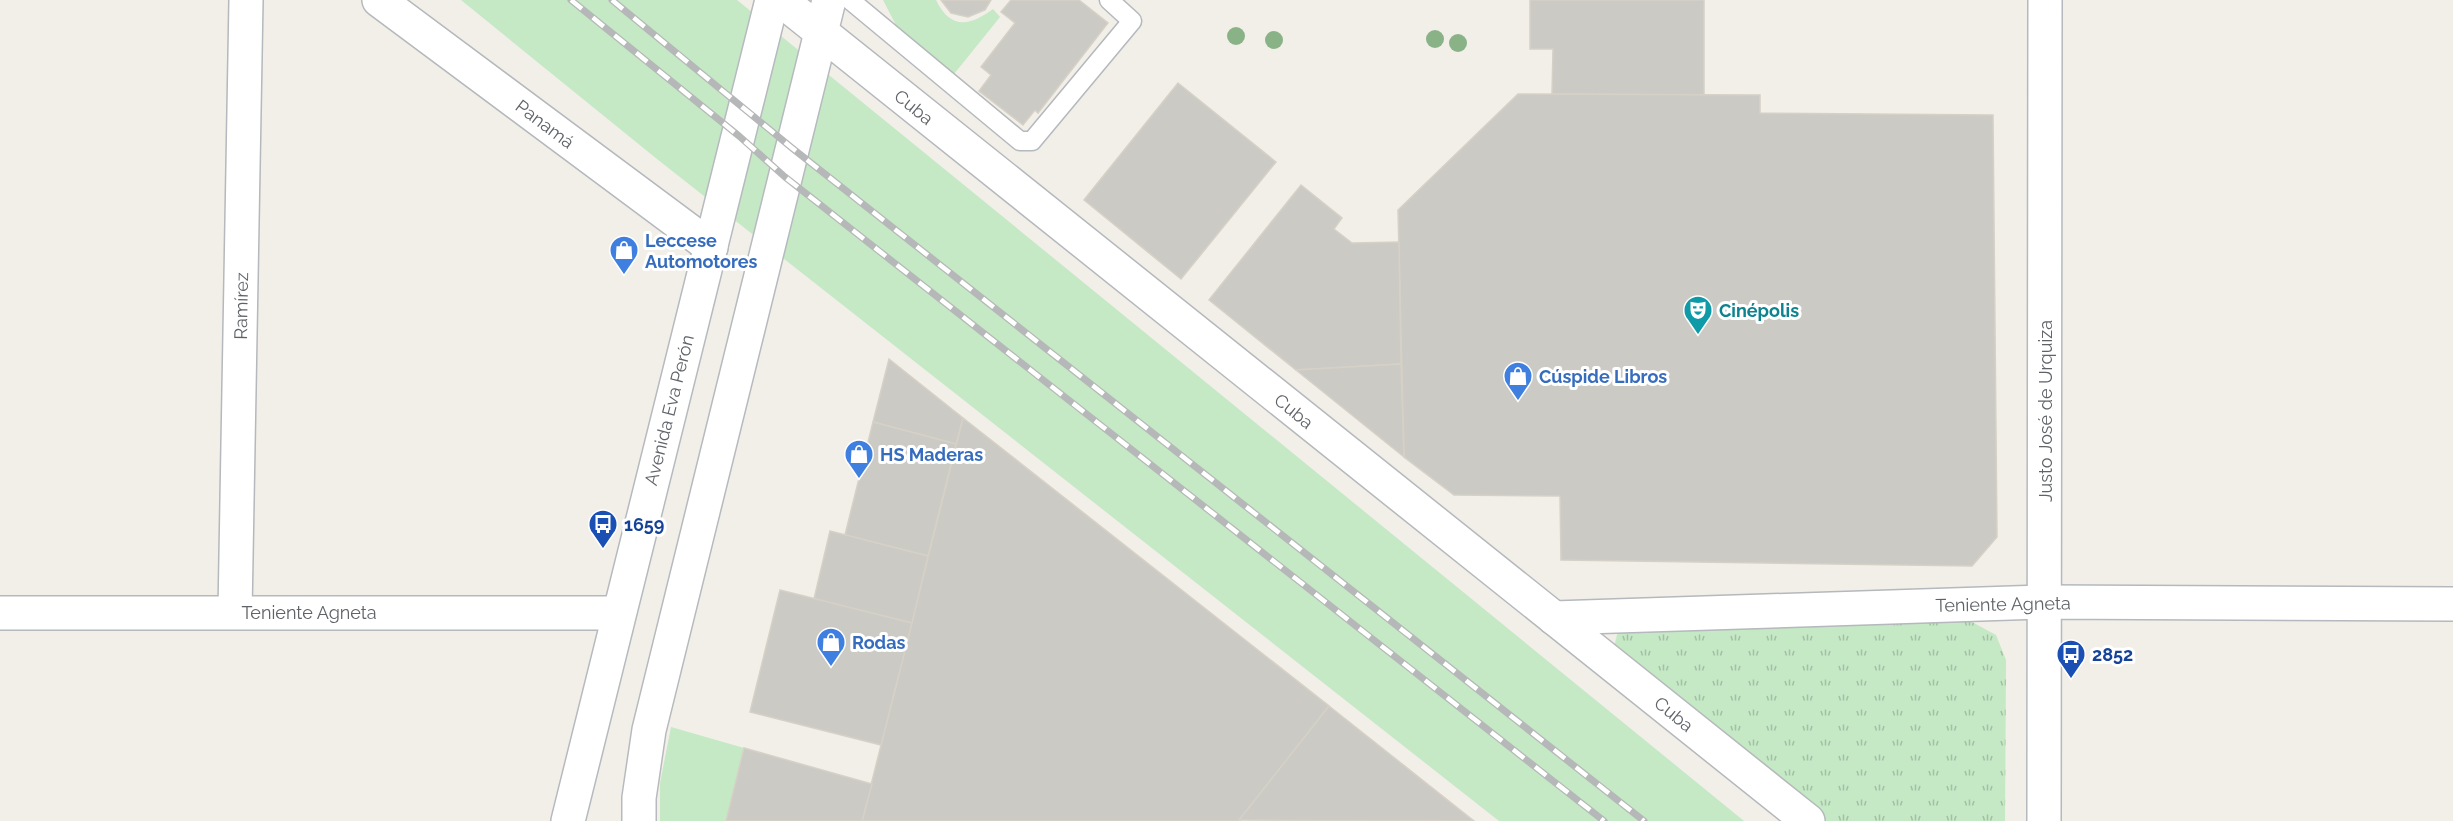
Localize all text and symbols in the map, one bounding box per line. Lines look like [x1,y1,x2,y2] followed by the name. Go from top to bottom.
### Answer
[890,85,938,129] street label: Cuba
[512,95,578,153] street label: Panamá
[645,230,758,272] place label: Leccese Automotores
[608,234,640,276] shop icon: Leccese Automotores
[230,272,252,340] street label: Ramírez
[1682,294,1714,336] theatre icon: Cinépolis
[1719,300,1799,321] place label: Cinépolis
[2035,320,2056,502] street label: Justo José de Urquiza
[640,332,698,488] street label: Avenida Eva Perón
[1502,360,1534,402] shop icon: Cúspide Libros
[1539,366,1667,387] place label: Cúspide Libros
[1270,389,1318,433] street label: Cuba
[843,438,875,480] shop icon: HS Maderas
[880,444,983,465] place label: HS Maderas
[587,508,619,550] bus stop icon: 1659
[624,514,664,535] place label: 1659
[1935,592,2071,616] street label: Teniente Agneta
[241,602,377,623] street label: Teniente Agneta
[815,626,847,668] shop icon: Rodas
[852,632,905,653] place label: Rodas
[2055,638,2087,680] bus stop icon: 2852
[2092,644,2133,665] place label: 2852
[1650,692,1698,736] street label: Cuba

